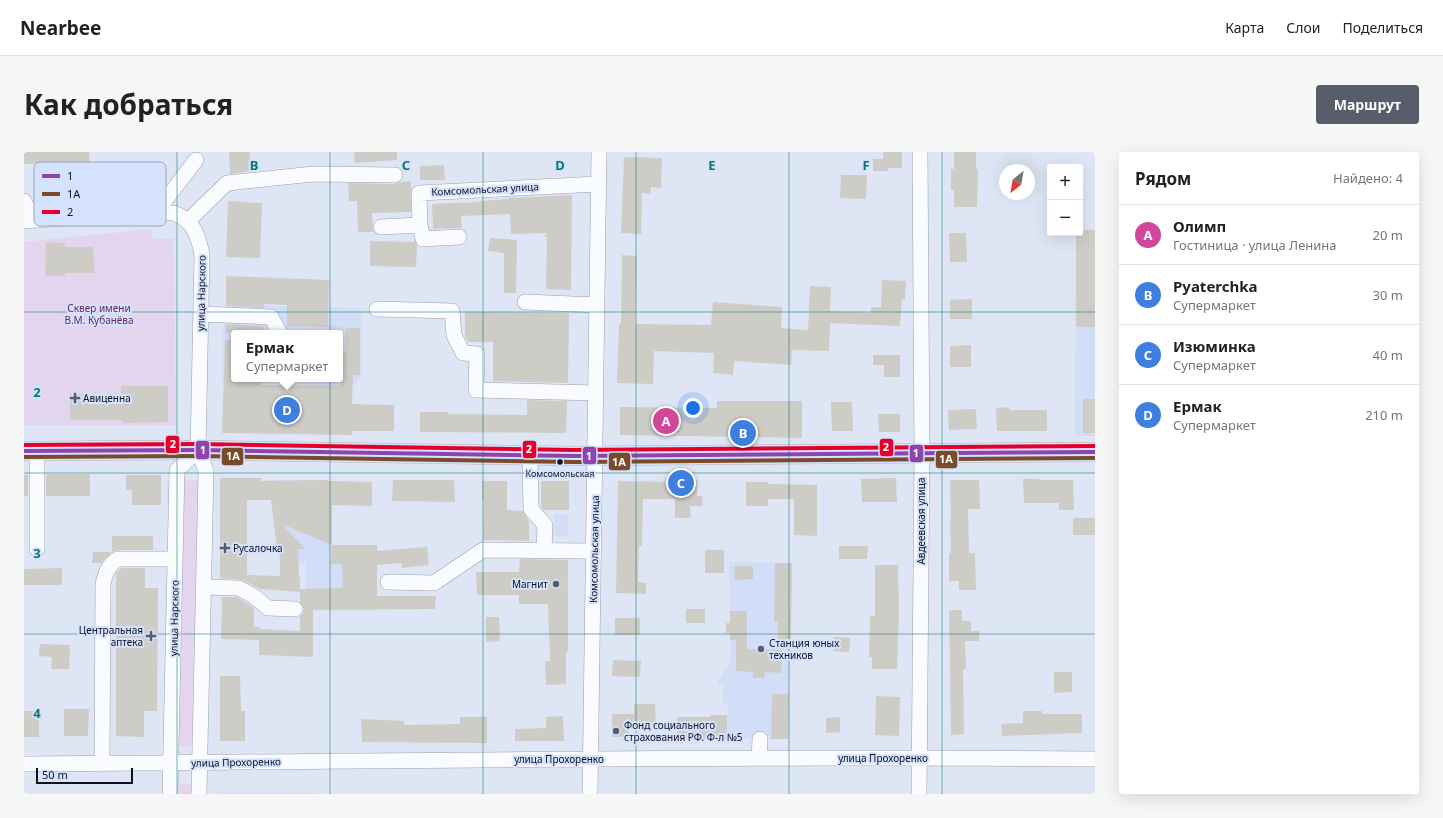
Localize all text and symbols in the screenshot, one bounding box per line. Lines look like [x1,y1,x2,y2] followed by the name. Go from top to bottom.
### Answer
[20,15,101,41] text: Nearbee
[1225,18,1264,37] text: Карта
[1286,18,1320,37] text: Слои
[1342,18,1423,37] text: Поделиться
[24,85,233,123] text: Как добраться
[1316,85,1419,124] button: Маршрут
[250,156,258,174] text: B
[402,156,410,174] text: C
[555,156,565,174] text: D
[708,156,716,174] text: E
[862,156,870,174] text: F
[34,162,166,226] legend
[999,164,1035,200] north arrow
[1047,164,1083,236] map controls
[1047,164,1083,200] button: +
[1135,167,1191,190] text: Рядом
[67,168,73,183] text: 1
[1333,169,1403,187] text: Найдено: 4
[431,179,539,199] street label: Комсомольская улица
[67,186,81,201] text: 1А
[1047,200,1083,236] button: −
[67,204,73,219] text: 2
[1173,216,1226,236] text: Олимп
[1144,226,1153,244] text: A
[1373,226,1403,244] text: 20 m
[1173,236,1337,254] text: Гостиница · улица Ленина
[193,255,209,331] street label: улица Нарского
[1173,276,1258,296] text: Pyaterchka
[1144,286,1152,304] text: B
[1373,286,1403,304] text: 30 m
[1173,296,1256,314] text: Супермаркет
[64,301,134,327] park label: Сквер имени В.М. Кубанёва
[231,330,343,382] popup
[1173,336,1256,356] text: Изюминка
[246,337,294,357] text: Ермак
[1144,346,1152,364] text: C
[1373,346,1403,364] text: 40 m
[1173,356,1256,374] text: Супермаркет
[246,357,328,375] text: Супермаркет
[33,383,41,401] text: 2
[83,391,131,405] place label: Авиценна
[70,393,80,403] marker: Авиценна
[274,395,300,425] pin: D
[1173,396,1222,416] text: Ермак
[683,398,703,418] your location
[653,406,679,436] pin: A
[1143,406,1153,424] text: D
[1365,406,1403,424] text: 210 m
[1173,416,1256,434] text: Супермаркет
[730,418,756,448] pin: B
[165,435,180,454] line badge: 2
[170,436,176,451] text: 2
[879,438,894,457] line badge: 2
[883,439,889,454] text: 2
[195,440,210,460] line badge: 1
[522,440,537,459] line badge: 2
[526,441,532,456] text: 2
[200,442,206,457] text: 1
[909,444,924,463] line badge: 1
[913,445,919,460] text: 1
[582,446,597,465] line badge: 1
[221,447,244,466] line badge: 1А
[226,448,240,463] text: 1А
[586,448,592,463] text: 1
[935,450,958,469] line badge: 1А
[939,451,953,466] text: 1А
[608,452,631,471] line badge: 1А
[612,454,626,469] text: 1А
[555,457,565,467] marker: Комсомольская
[525,467,595,480] place label: Комсомольская
[668,468,694,498] pin: C
[914,477,928,565] street label: Авдеевская улица
[586,495,602,603] street label: Комсомольская улица
[233,541,283,555] place label: Русалочка
[220,543,230,553] marker: Русалочка
[33,544,41,562] text: 3
[512,577,548,591] place label: Магнит
[551,579,561,589] marker: Магнит
[166,580,182,656] street label: улица Нарского
[79,623,143,649] place label: Центральная аптека
[146,631,156,641] marker: Центральная аптека
[769,636,840,662] place label: Станция юных техников
[756,644,766,654] marker: Станция юных техников
[33,704,41,722] text: 4
[624,718,743,744] place label: Фонд социального страхования РФ. Ф-л №5
[611,726,621,736] marker: Фонд социального страхования РФ. Ф-л №5
[838,751,928,765] street label: улица Прохоренко
[514,752,604,766] street label: улица Прохоренко
[191,754,281,770] street label: улица Прохоренко
[36,766,133,785] scale bar
[42,767,68,782] text: 50 m

